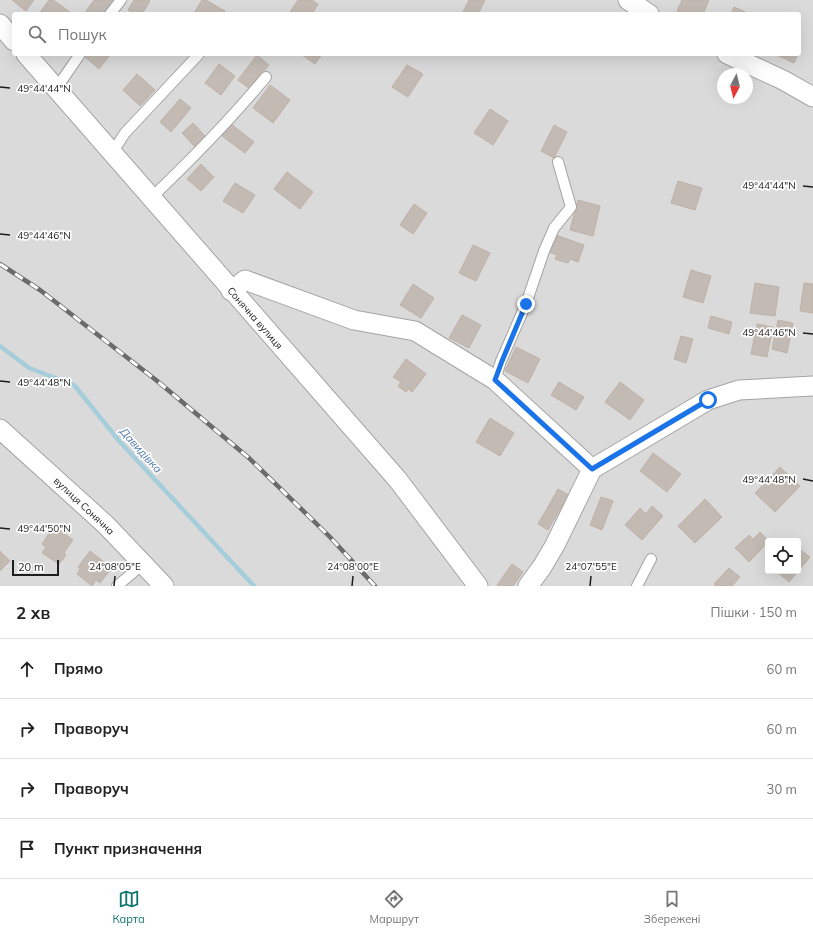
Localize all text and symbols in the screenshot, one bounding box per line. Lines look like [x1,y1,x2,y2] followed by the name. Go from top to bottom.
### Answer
[12,12,801,56] search box
[26,23,48,45] icon: search
[58,25,107,44] text: Пошук
[717,68,753,104] north arrow
[17,82,71,95] text: 49°44'44"N
[742,179,796,192] text: 49°44'44"N
[17,229,71,242] text: 49°44'46"N
[224,284,286,352] street label: Сонячна вулиця
[517,295,535,313] route end
[742,326,796,339] text: 49°44'46"N
[17,376,71,389] text: 49°44'48"N
[699,391,717,409] route start
[116,424,165,476] water label: Давидівка
[742,473,796,486] text: 49°44'48"N
[51,474,117,538] street label: вулиця Сонячна
[17,522,71,535] text: 49°44'50"N
[765,538,801,574] map controls
[765,538,801,574] button: locate
[12,558,59,577] scale bar
[18,560,44,574] text: 20 m
[89,560,141,573] text: 24°08'05"E
[327,560,379,573] text: 24°08'00"E
[565,560,617,573] text: 24°07'55"E
[16,602,50,623] text: 2 хв
[710,604,797,620] text: Пішки · 150 m
[16,658,38,680] icon: ahead
[54,659,103,678] text: Прямо
[767,661,797,677] text: 60 m
[16,718,38,740] icon: right
[54,719,129,738] text: Праворуч
[767,721,797,737] text: 60 m
[16,778,38,800] icon: right
[54,779,129,798] text: Праворуч
[767,781,797,797] text: 30 m
[16,838,38,860] icon: arrive
[54,839,202,858] text: Пункт призначення
[112,888,145,926] tab: Карта
[370,888,419,926] tab: Маршрут
[644,888,701,926] tab: Збережені

